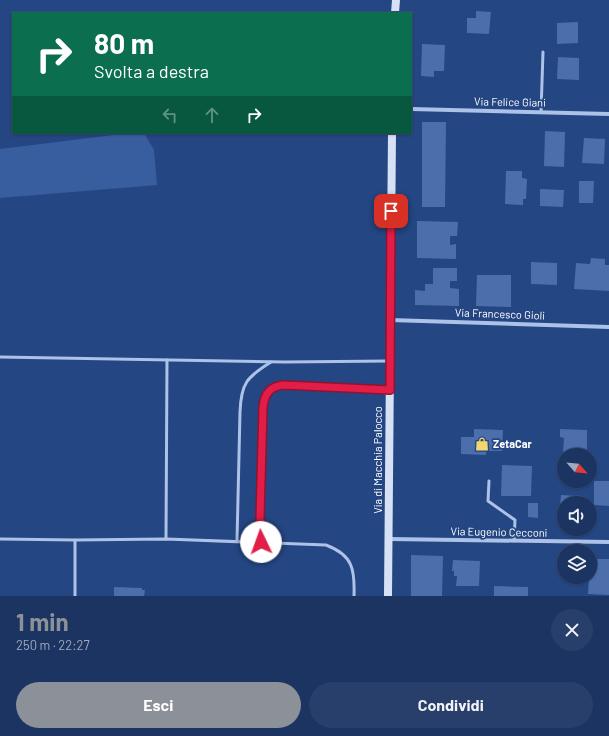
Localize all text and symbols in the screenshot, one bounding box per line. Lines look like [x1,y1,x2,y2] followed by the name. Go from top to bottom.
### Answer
[94,26,154,60] text: 80 m
[28,28,80,80] icon: right
[94,60,209,82] text: Svolta a destra
[474,94,546,109] street label: Via Felice Giani
[159,104,181,126] icon: left
[201,104,223,126] icon: ahead
[243,104,265,126] icon: right
[374,194,408,228] pin
[380,200,402,222] icon: arrive
[455,305,545,322] street label: Via Francesco Gioli
[371,406,384,514] street label: Via di Macchia Palocco
[474,436,490,452] shop icon: ZetaCar
[493,437,532,450] place label: ZetaCar
[557,448,597,488] north arrow
[557,448,597,584] map controls
[557,496,597,536] button: sound
[240,521,282,563] position arrow
[450,524,548,539] street label: Via Eugenio Cecconi
[557,544,597,584] button: layers
[16,607,69,636] text: 1 min
[551,609,593,651] button: close
[16,637,90,653] text: 250 m · 22:27
[16,682,301,728] button: Esci
[309,682,593,728] button: Condividi

